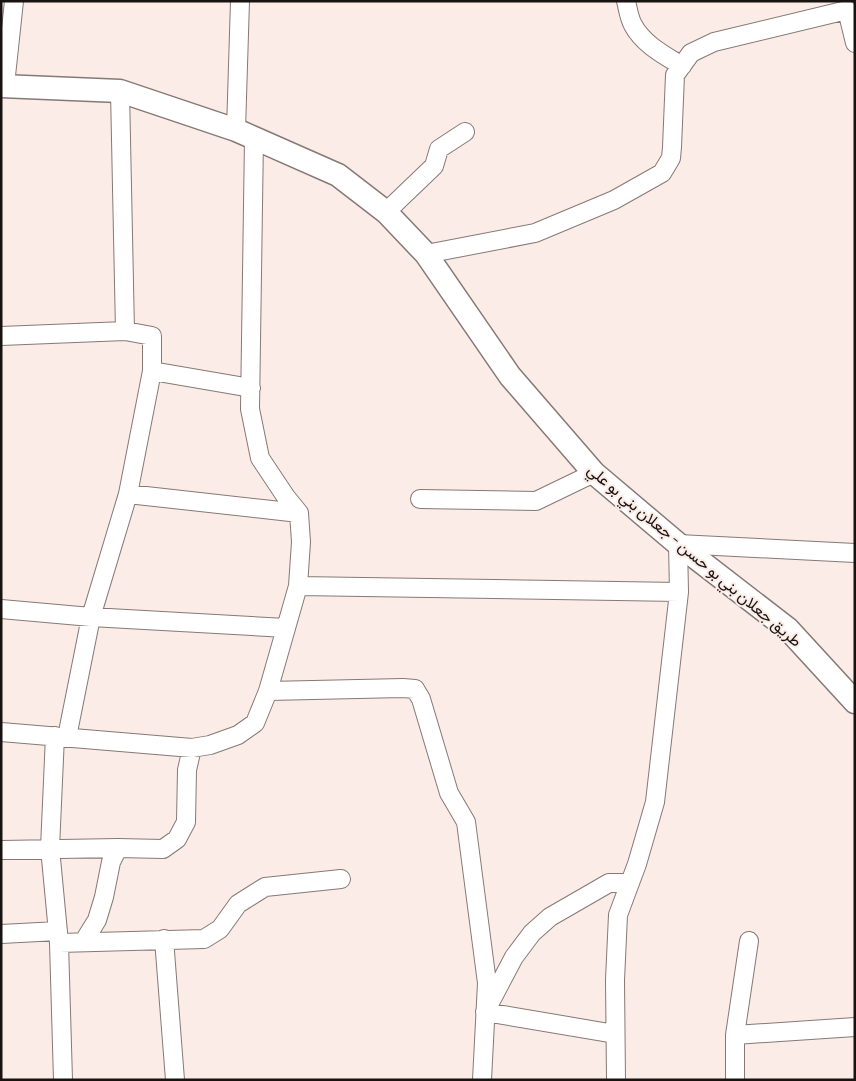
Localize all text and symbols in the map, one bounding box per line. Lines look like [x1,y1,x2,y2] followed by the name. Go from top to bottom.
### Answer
[581,459,806,654] street label: طريق جعلان بني بو حسن - جعلان بني بو علي

